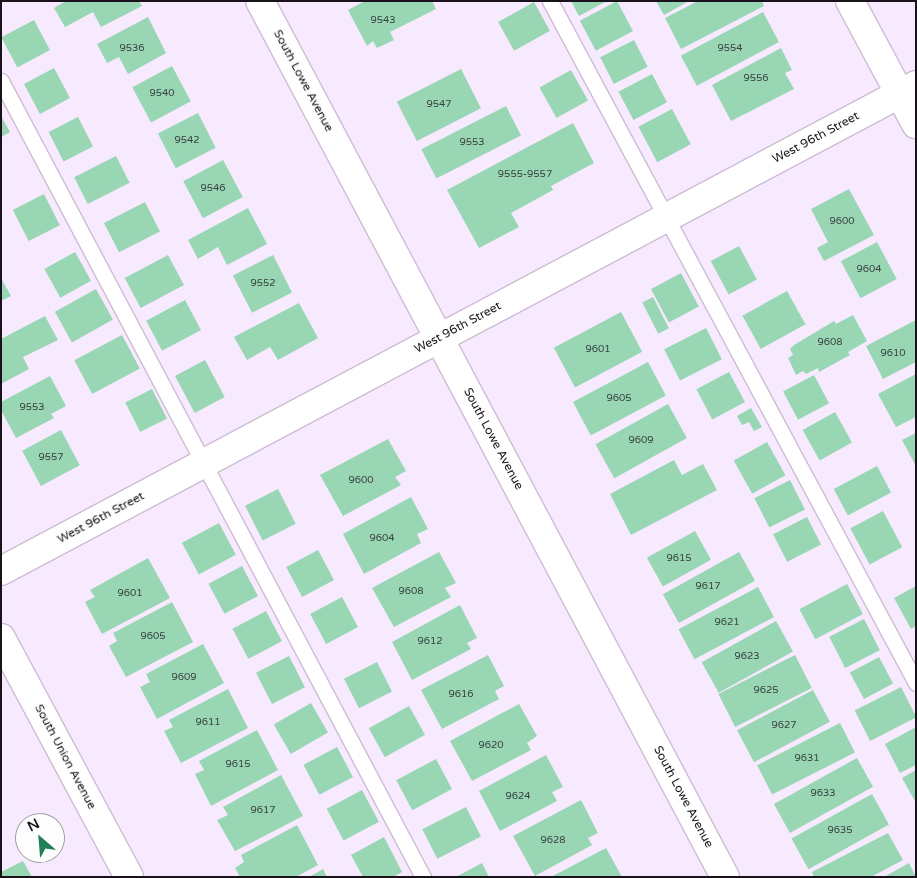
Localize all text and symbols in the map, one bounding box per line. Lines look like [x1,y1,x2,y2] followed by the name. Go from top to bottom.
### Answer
[370,15,396,27] house number: 9543
[270,28,336,134] street label: South Lowe Avenue
[119,43,145,55] house number: 9536
[717,43,743,55] house number: 9554
[743,73,769,85] house number: 9556
[149,88,175,100] house number: 9540
[426,99,452,111] house number: 9547
[770,109,862,167] street label: West 96th Street
[174,135,200,147] house number: 9542
[459,137,485,149] house number: 9553
[498,169,552,181] house number: 9555-9557
[200,183,226,195] house number: 9546
[829,216,855,228] house number: 9600
[856,264,882,276] house number: 9604
[250,278,276,290] house number: 9552
[412,299,504,357] street label: West 96th Street
[817,337,843,349] house number: 9608
[585,344,611,356] house number: 9601
[880,348,906,360] house number: 9610
[460,386,526,492] street label: South Lowe Avenue
[606,393,632,405] house number: 9605
[19,402,45,414] house number: 9553
[628,435,654,447] house number: 9609
[38,452,64,464] house number: 9557
[348,475,374,487] house number: 9600
[55,489,147,547] street label: West 96th Street
[369,533,395,545] house number: 9604
[666,553,692,565] house number: 9615
[695,581,721,593] house number: 9617
[398,586,424,598] house number: 9608
[117,588,143,600] house number: 9601
[714,617,740,629] house number: 9621
[140,631,166,643] house number: 9605
[417,636,443,648] house number: 9612
[734,651,760,663] house number: 9623
[171,672,197,684] house number: 9609
[753,685,779,697] house number: 9625
[448,689,474,701] house number: 9616
[31,702,99,812] street label: South Union Avenue
[195,717,221,729] house number: 9611
[771,720,797,732] house number: 9627
[478,740,504,752] house number: 9620
[650,744,716,850] street label: South Lowe Avenue
[794,753,820,765] house number: 9631
[225,759,251,771] house number: 9615
[810,788,836,800] house number: 9633
[505,791,531,803] house number: 9624
[250,805,276,817] house number: 9617
[15,813,65,863] north arrow
[25,815,42,835] text: N
[827,825,853,837] house number: 9635
[540,835,566,847] house number: 9628

